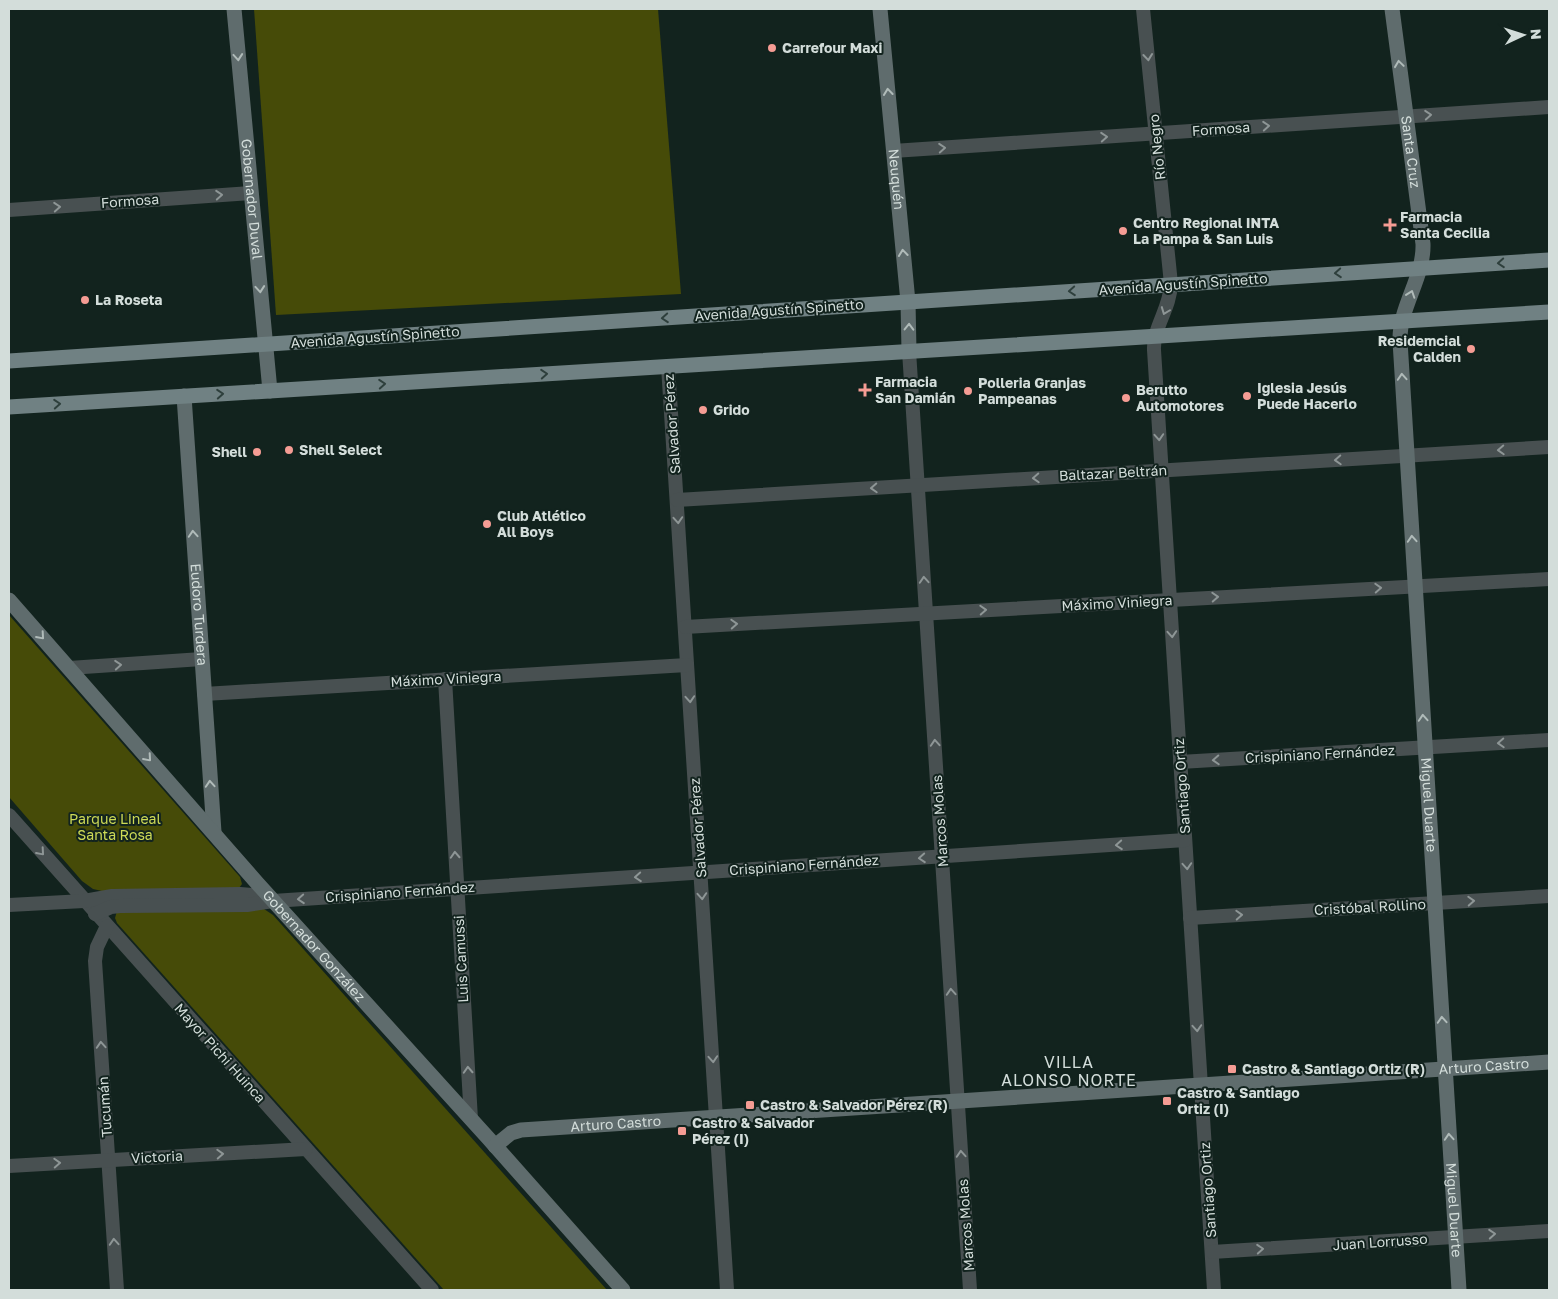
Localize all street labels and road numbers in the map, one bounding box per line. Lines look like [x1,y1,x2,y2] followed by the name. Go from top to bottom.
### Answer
[1145,113,1168,181] street label: Río Negro
[1398,114,1425,189] street label: Santa Cruz
[1191,118,1251,139] street label: Formosa
[238,138,267,260] street label: Gobernador Duval
[885,148,908,210] street label: Neuquén
[100,190,160,211] street label: Formosa
[1098,269,1268,298] street label: Avenida Agustín Spinetto
[694,295,864,324] street label: Avenida Agustín Spinetto
[290,322,460,351] street label: Avenida Agustín Spinetto
[660,374,683,475] street label: Salvador Pérez
[1059,461,1167,484] street label: Baltazar Beltrán
[188,563,212,666] street label: Eudoro Turdera
[1061,591,1173,614] street label: Máximo Viniegra
[390,667,502,690] street label: Máximo Viniegra
[1170,738,1193,834] street label: Santiago Ortiz
[1245,741,1395,766] street label: Crispiniano Fernández
[1418,757,1441,853] street label: Miguel Duarte
[928,774,951,868] street label: Marcos Molas
[686,778,709,879] street label: Salvador Pérez
[729,851,879,878] street label: Crispiniano Fernández
[325,878,475,905] street label: Crispiniano Fernández
[259,886,369,1005] street label: Gobernador González
[1314,895,1426,918] street label: Cristóbal Rollino
[450,915,471,1003] street label: Luis Camussi
[171,999,270,1106] street label: Mayor Pichi Huinca
[1438,1054,1530,1077] street label: Arturo Castro
[94,1076,115,1138] street label: Tucumán
[570,1112,662,1135] street label: Arturo Castro
[1196,1142,1219,1238] street label: Santiago Ortiz
[131,1147,183,1166] street label: Victoria
[1443,1162,1466,1258] street label: Miguel Duarte
[954,1178,977,1272] street label: Marcos Molas
[1332,1230,1428,1253] street label: Juan Lorrusso

